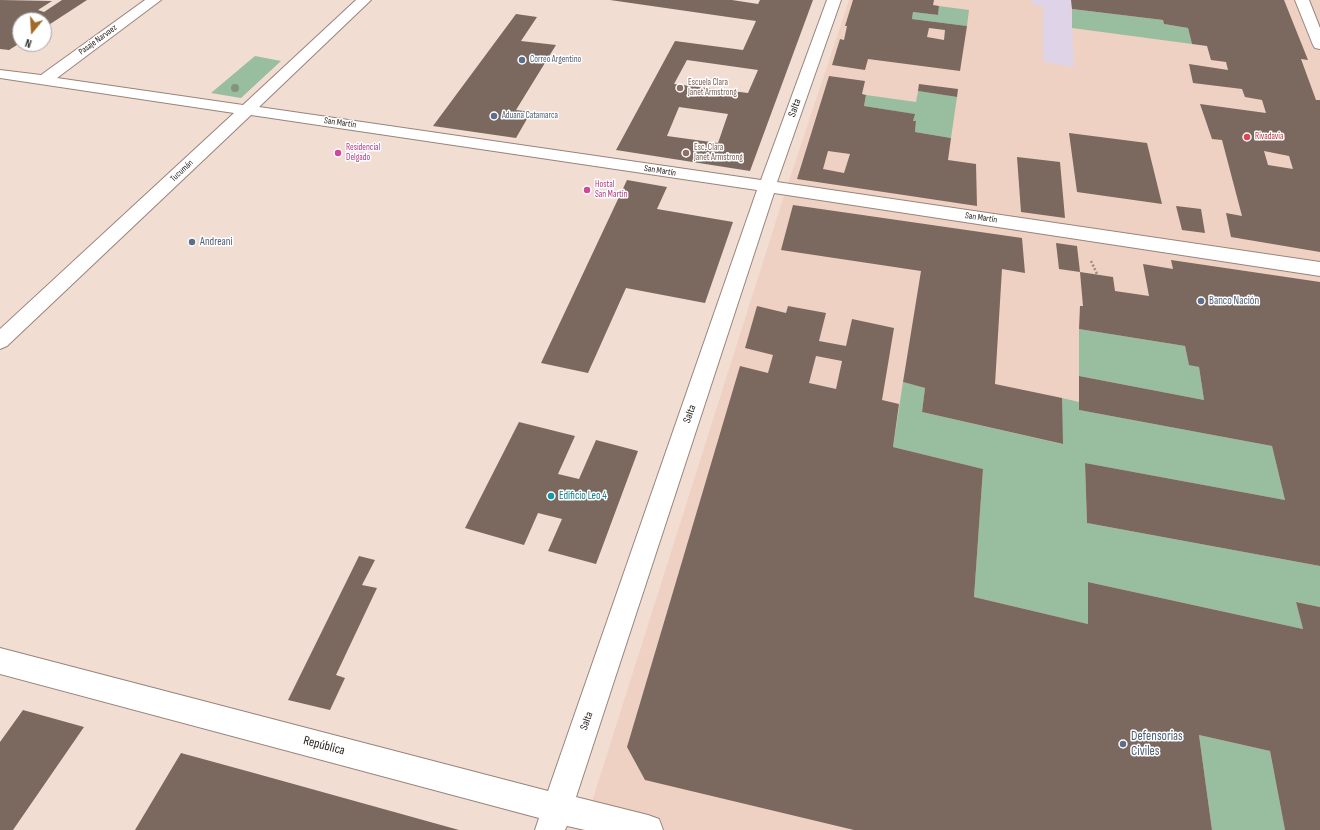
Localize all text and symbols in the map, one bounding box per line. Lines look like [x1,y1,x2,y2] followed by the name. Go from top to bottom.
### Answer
[12,12,52,52] north arrow
[77,22,119,58] street label: Pasaje Narvaez
[24,36,33,50] text: N
[517,55,527,65] marker: Correo Argentino
[530,55,581,65] place label: Correo Argentino
[688,78,737,99] place label: Escuela Clara Janet Armstrong
[675,83,685,93] marker: Escuela Clara Janet Armstrong
[786,97,804,119] street label: Salta
[489,111,499,121] marker: Aduana Catamarca
[502,111,558,121] place label: Aduana Catamarca
[323,115,357,131] street label: San Martín
[1242,132,1252,142] marker: Rivadavia
[1255,132,1283,142] place label: Rivadavia
[346,143,380,164] place label: Residencial Delgado
[694,143,743,164] place label: Esc. Clara Janet Armstrong
[333,148,343,158] marker: Residencial Delgado
[681,148,691,158] marker: Esc. Clara Janet Armstrong
[168,158,196,184] street label: Tucumán
[643,163,677,179] street label: San Martín
[595,180,627,201] place label: Hostal San Martín
[582,185,592,195] marker: Hostal San Martín
[964,210,998,226] street label: San Martín
[200,235,233,249] place label: Andreani
[187,237,197,247] marker: Andreani
[1209,294,1259,308] place label: Banco Nación
[1196,296,1206,306] marker: Banco Nación
[681,403,699,425] street label: Salta
[559,489,607,503] place label: Edificio Leo 4
[546,491,556,501] marker: Edificio Leo 4
[578,710,596,732] street label: Salta
[1131,729,1183,760] place label: Defensorias Civiles
[301,733,347,759] street label: República
[1118,739,1128,749] marker: Defensorias Civiles

